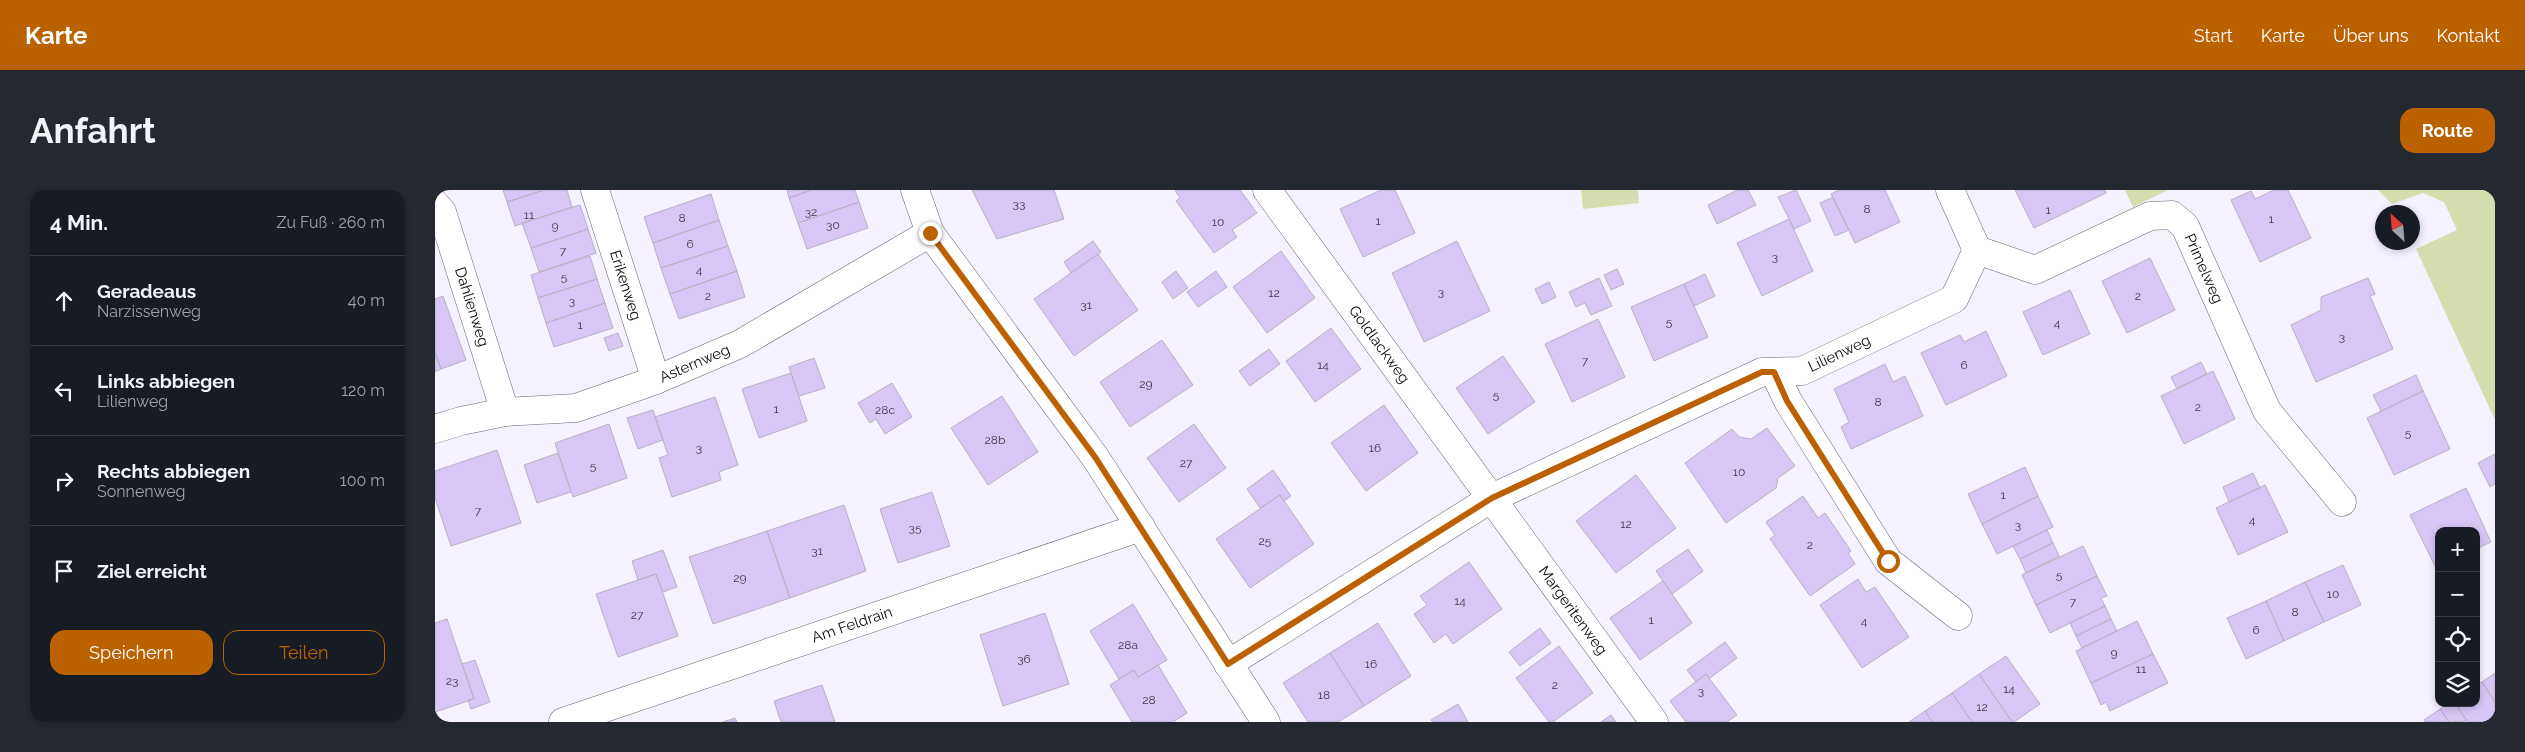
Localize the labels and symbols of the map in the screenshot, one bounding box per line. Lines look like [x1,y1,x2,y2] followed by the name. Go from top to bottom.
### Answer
[1013,197,1025,211] house number: 33
[1863,202,1871,216] house number: 8
[2045,203,2051,217] house number: 1
[805,205,817,219] house number: 32
[2375,205,2420,250] north arrow
[524,208,534,222] house number: 11
[678,211,686,225] house number: 8
[2268,212,2274,226] house number: 1
[1375,214,1381,228] house number: 1
[1212,215,1224,229] house number: 10
[826,218,840,232] house number: 30
[551,219,559,233] house number: 9
[919,222,942,245] route end
[2181,231,2227,306] street label: Primelweg
[686,237,694,251] house number: 6
[560,244,567,258] house number: 7
[606,248,645,323] street label: Erikenweg
[1772,250,1778,264] house number: 3
[696,263,703,277] house number: 4
[451,265,493,349] street label: Dahlienweg
[561,270,568,284] house number: 5
[1438,285,1444,299] house number: 3
[1268,286,1280,300] house number: 12
[705,289,711,303] house number: 2
[2135,289,2141,303] house number: 2
[569,294,575,308] house number: 3
[1080,298,1092,312] house number: 31
[1345,302,1414,387] street label: Goldlackweg
[1666,315,1673,329] house number: 5
[2054,316,2061,330] house number: 4
[577,318,583,332] house number: 1
[2339,330,2345,344] house number: 3
[1805,331,1873,376] street label: Lilienweg
[657,340,733,386] street label: Asternweg
[1582,354,1589,368] house number: 7
[1317,358,1329,372] house number: 14
[1960,358,1968,372] house number: 6
[1139,377,1153,391] house number: 29
[1493,388,1500,402] house number: 5
[1874,395,1882,409] house number: 8
[2195,400,2201,414] house number: 2
[773,402,779,416] house number: 1
[875,403,895,417] house number: 28c
[2405,426,2412,440] house number: 5
[985,433,1005,447] house number: 28b
[696,441,702,455] house number: 3
[1369,441,1381,455] house number: 16
[1180,456,1193,470] house number: 27
[590,459,597,473] house number: 5
[1733,465,1745,479] house number: 10
[2000,488,2006,502] house number: 1
[475,504,482,518] house number: 7
[2249,513,2256,527] house number: 4
[1620,517,1632,531] house number: 12
[2015,518,2021,532] house number: 3
[909,521,922,535] house number: 35
[1259,534,1272,548] house number: 25
[1807,538,1813,552] house number: 2
[811,544,823,558] house number: 31
[1877,550,1900,573] route start
[1535,563,1611,658] street label: Margeritenweg
[2056,568,2063,582] house number: 5
[733,571,747,585] house number: 29
[2327,587,2339,601] house number: 10
[1454,594,1466,608] house number: 14
[2070,595,2077,609] house number: 7
[809,603,895,646] street label: Am Feldrain
[2291,605,2299,619] house number: 8
[631,608,644,622] house number: 27
[1648,613,1654,627] house number: 1
[1861,614,1868,628] house number: 4
[2252,623,2260,637] house number: 6
[1118,638,1138,652] house number: 28a
[2110,646,2118,660] house number: 9
[1017,652,1031,666] house number: 36
[1365,657,1377,671] house number: 16
[2136,662,2146,676] house number: 11
[446,674,458,688] house number: 23
[1552,678,1558,692] house number: 2
[2003,682,2015,696] house number: 14
[1698,684,1704,698] house number: 3
[1318,688,1330,702] house number: 18
[1142,693,1156,707] house number: 28
[1976,700,1988,714] house number: 12

